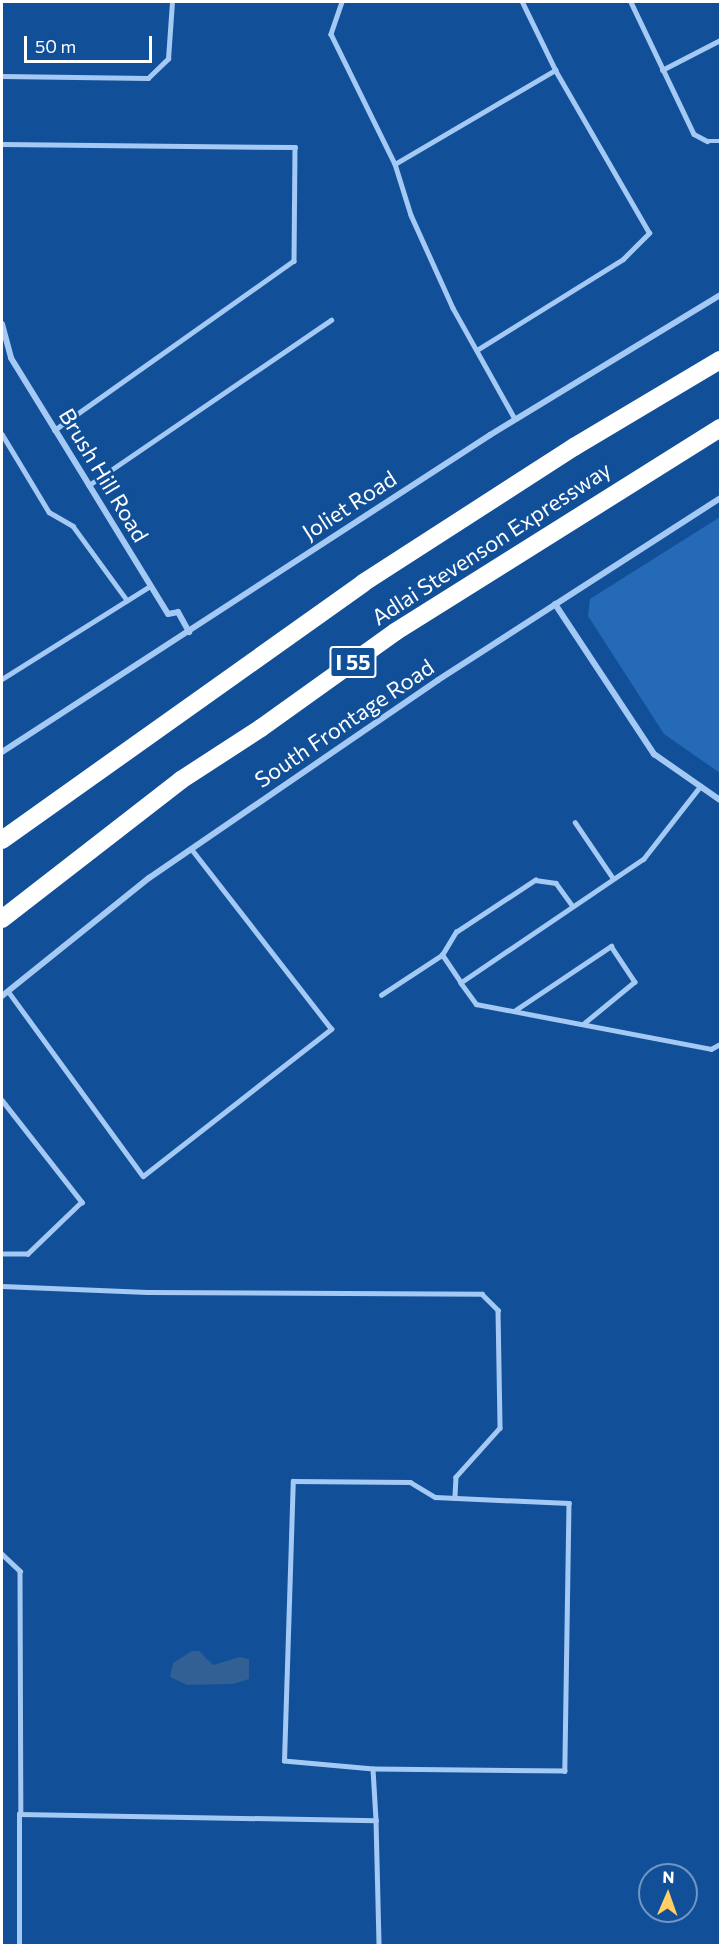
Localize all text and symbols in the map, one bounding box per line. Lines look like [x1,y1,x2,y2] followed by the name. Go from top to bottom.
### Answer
[27,24,154,62] scale bar
[35,35,76,57] text: 50 m
[54,403,154,547] street label: Brush Hill Road
[366,456,616,630] street label: Adlai Stevenson Expressway
[297,465,401,545] street label: Joliet Road
[329,644,377,680] road number: I 55
[250,653,438,793] street label: South Frontage Road
[638,1863,698,1923] north arrow
[662,1867,675,1886] text: N

